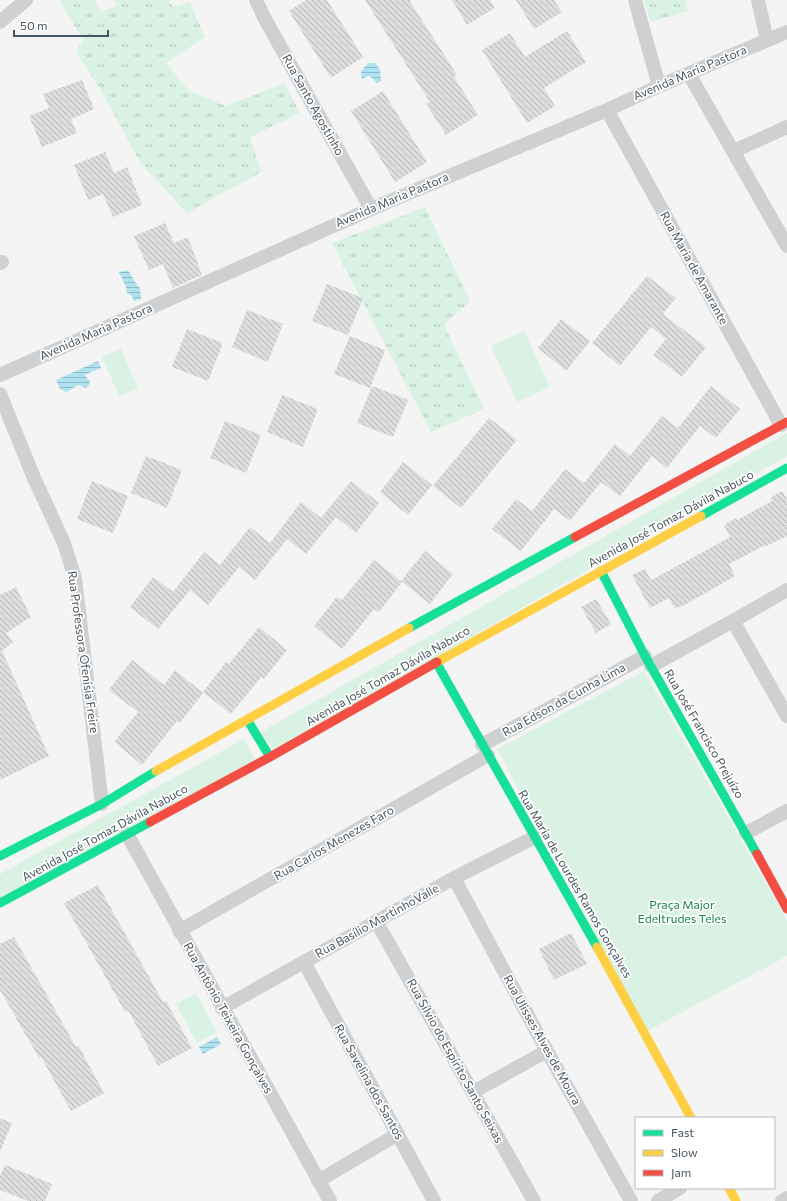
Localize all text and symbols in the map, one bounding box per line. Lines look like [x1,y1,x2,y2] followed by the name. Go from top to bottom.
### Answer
[14,12,108,38] scale bar
[20,18,48,32] text: 50 m
[631,42,748,102] street label: Avenida Maria Pastora
[280,51,348,158] street label: Rua Santo Agostinho
[333,169,450,229] street label: Avenida Maria Pastora
[658,209,732,326] street label: Rua Maria de Amarante
[37,300,154,362] street label: Avenida Maria Pastora
[585,467,756,570] street label: Avenida José Tomaz Dávila Nabuco
[66,570,102,734] street label: Rua Professora Ofenísia Freire
[303,622,473,729] street label: Avenida José Tomaz Dávila Nabuco
[500,659,628,739] street label: Rua Edson da Cunha Lima
[661,666,748,801] street label: Rua José Francisco Prejuízo
[19,781,190,884] street label: Avenida José Tomaz Dávila Nabuco
[516,787,636,980] street label: Rua Maria de Lourdes Ramos Gonçalves
[271,802,396,882] street label: Rua Carlos Menezes Faro
[312,880,441,960] street label: Rua Basílio MartinhoValle
[638,897,726,925] park label: Praça Major Edeltrudes Teles
[181,940,276,1096] street label: Rua Antônio Teixeira Gonçalves
[501,972,584,1107] street label: Rua Ulisses Alves de Moura
[405,976,507,1145] street label: Rua Sílvio do Espírito Santo Seixas
[332,1021,407,1142] street label: Rua Savelina dos Santos
[635,1117,775,1189] legend
[671,1125,694,1139] text: Fast
[671,1145,698,1159] text: Slow
[671,1165,691,1180] text: Jam

